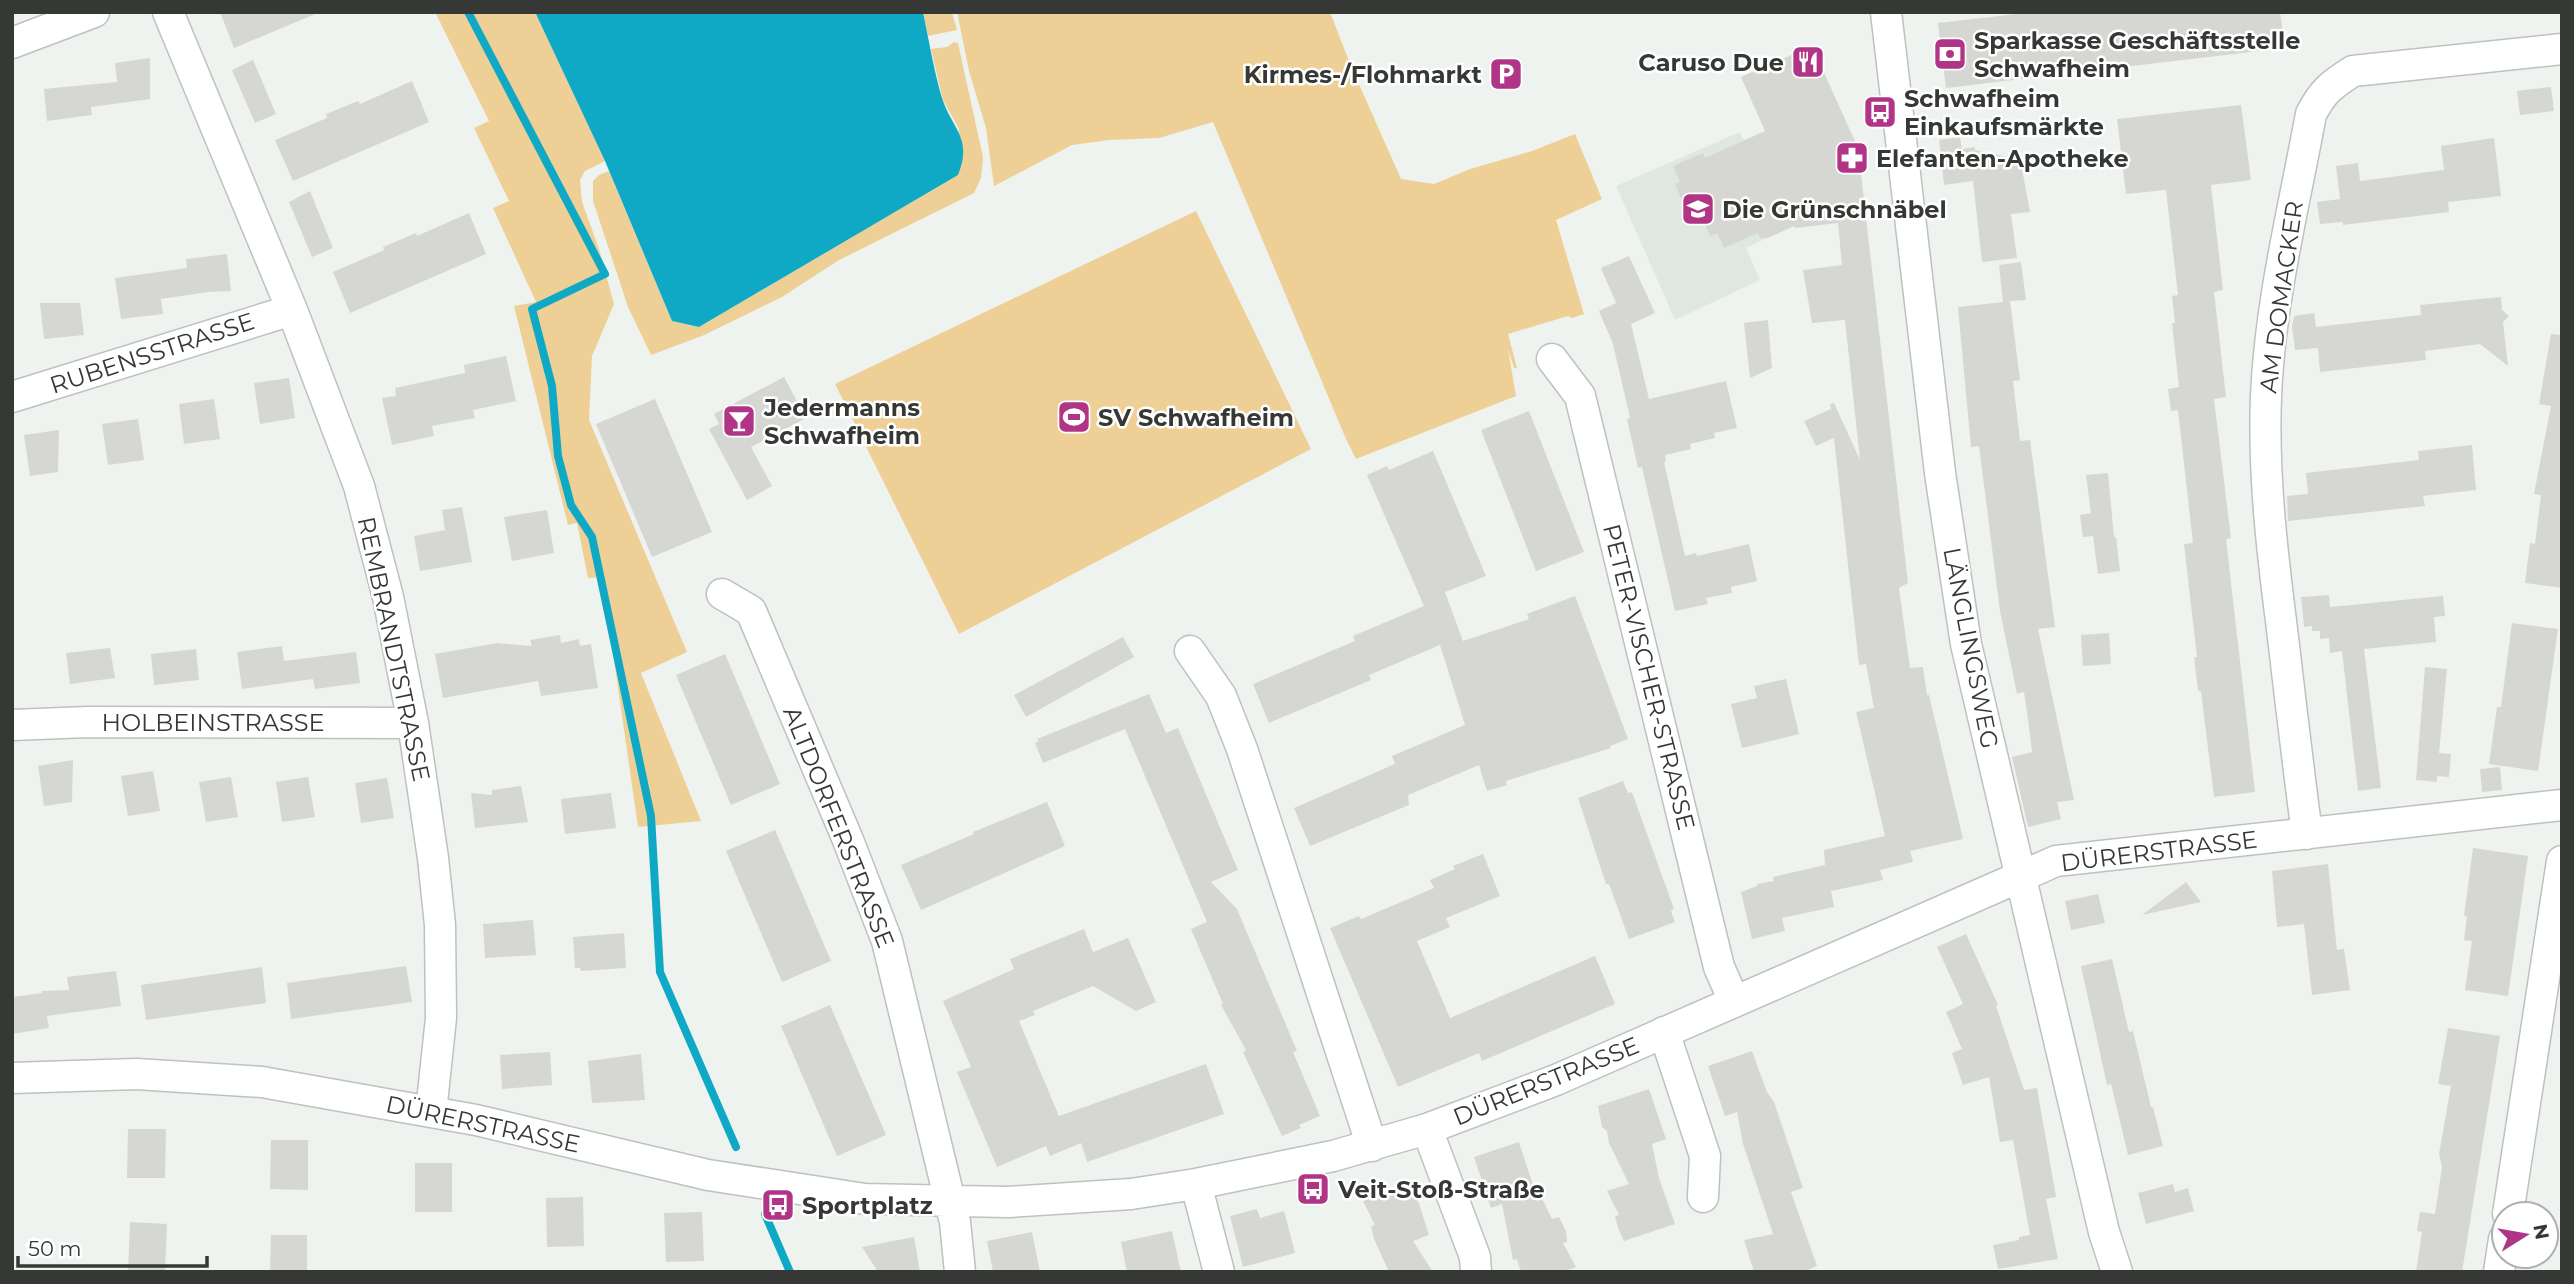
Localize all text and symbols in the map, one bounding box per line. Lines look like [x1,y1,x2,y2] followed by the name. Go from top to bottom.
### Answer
[1974,26,2300,83] place label: Sparkasse Geschäftsstelle Schwafheim
[1931,35,1969,73] bank icon: Sparkasse Geschäftsstelle Schwafheim
[1789,43,1827,81] restaurant icon: Caruso Due
[1638,48,1784,77] place label: Caruso Due
[1487,55,1525,93] parking icon: Kirmes-/Flohmarkt
[1244,60,1483,89] place label: Kirmes-/Flohmarkt
[1904,84,2104,141] place label: Schwafheim Einkaufsmärkte
[1861,93,1899,131] bus stop icon: Schwafheim Einkaufsmärkte
[1833,139,1871,177] pharmacy icon: Elefanten-Apotheke
[1876,144,2129,173] place label: Elefanten-Apotheke
[1679,190,1717,228] school or university icon: Die Grünschnäbel
[1722,195,1947,224] place label: Die Grünschnäbel
[2253,199,2309,395] street label: AM DOMACKER
[46,306,258,400] street label: RUBENSSTRASSE
[763,393,920,450] place label: Jedermanns Schwafheim
[1055,398,1093,436] sports icon: SV Schwafheim
[720,402,758,440] bar icon: Jedermanns Schwafheim
[1098,403,1294,432] place label: SV Schwafheim
[352,514,436,784] street label: REMBRANDTSTRASSE
[1597,521,1701,833] street label: PETER-VISCHER-STRASSE
[1937,545,2005,751] street label: LÄNGLINGSWEG
[777,702,901,952] street label: ALTDORFERSTRASSE
[101,708,325,737] street label: HOLBEINSTRASSE
[2059,825,2259,877] street label: DÜRERSTRASSE
[1449,1030,1643,1132] street label: DÜRERSTRASSE
[383,1089,583,1159] street label: DÜRERSTRASSE
[1294,1170,1332,1208] bus stop icon: Veit-Stoß-Straße
[1337,1175,1545,1204] place label: Veit-Stoß-Straße
[759,1186,797,1224] bus stop icon: Sportplatz
[802,1191,933,1220] place label: Sportplatz
[2490,1200,2560,1270] north arrow
[2528,1222,2554,1242] text: N
[18,1224,206,1268] scale bar
[28,1236,82,1261] text: 50 m

